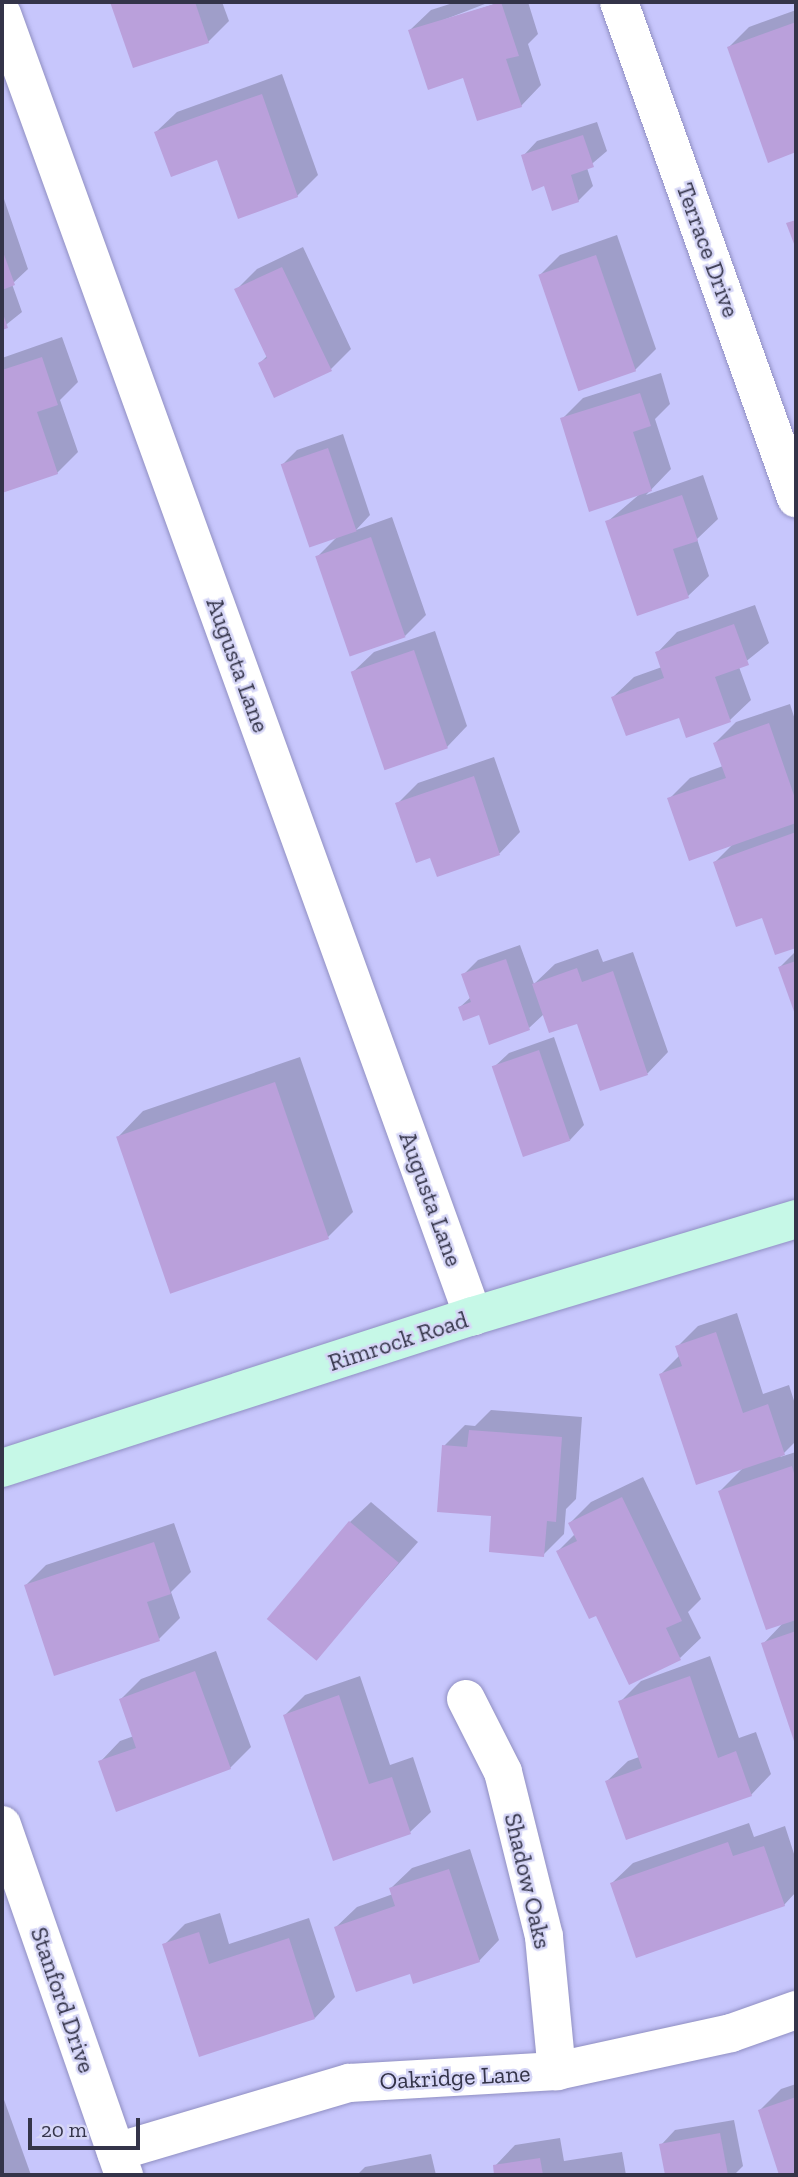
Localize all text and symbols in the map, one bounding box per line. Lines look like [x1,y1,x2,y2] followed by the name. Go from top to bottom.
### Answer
[670,179,746,321] street label: Terrace Drive
[200,594,276,736] street label: Augusta Lane
[393,1128,469,1270] street label: Augusta Lane
[324,1305,472,1377] street label: Rimrock Road
[498,1810,558,1952] street label: Shadow Oaks
[25,1923,101,2077] street label: Stanford Drive
[379,2059,531,2095] street label: Oakridge Lane
[32,2104,144,2148] scale bar
[41,2117,87,2142] text: 20 m

